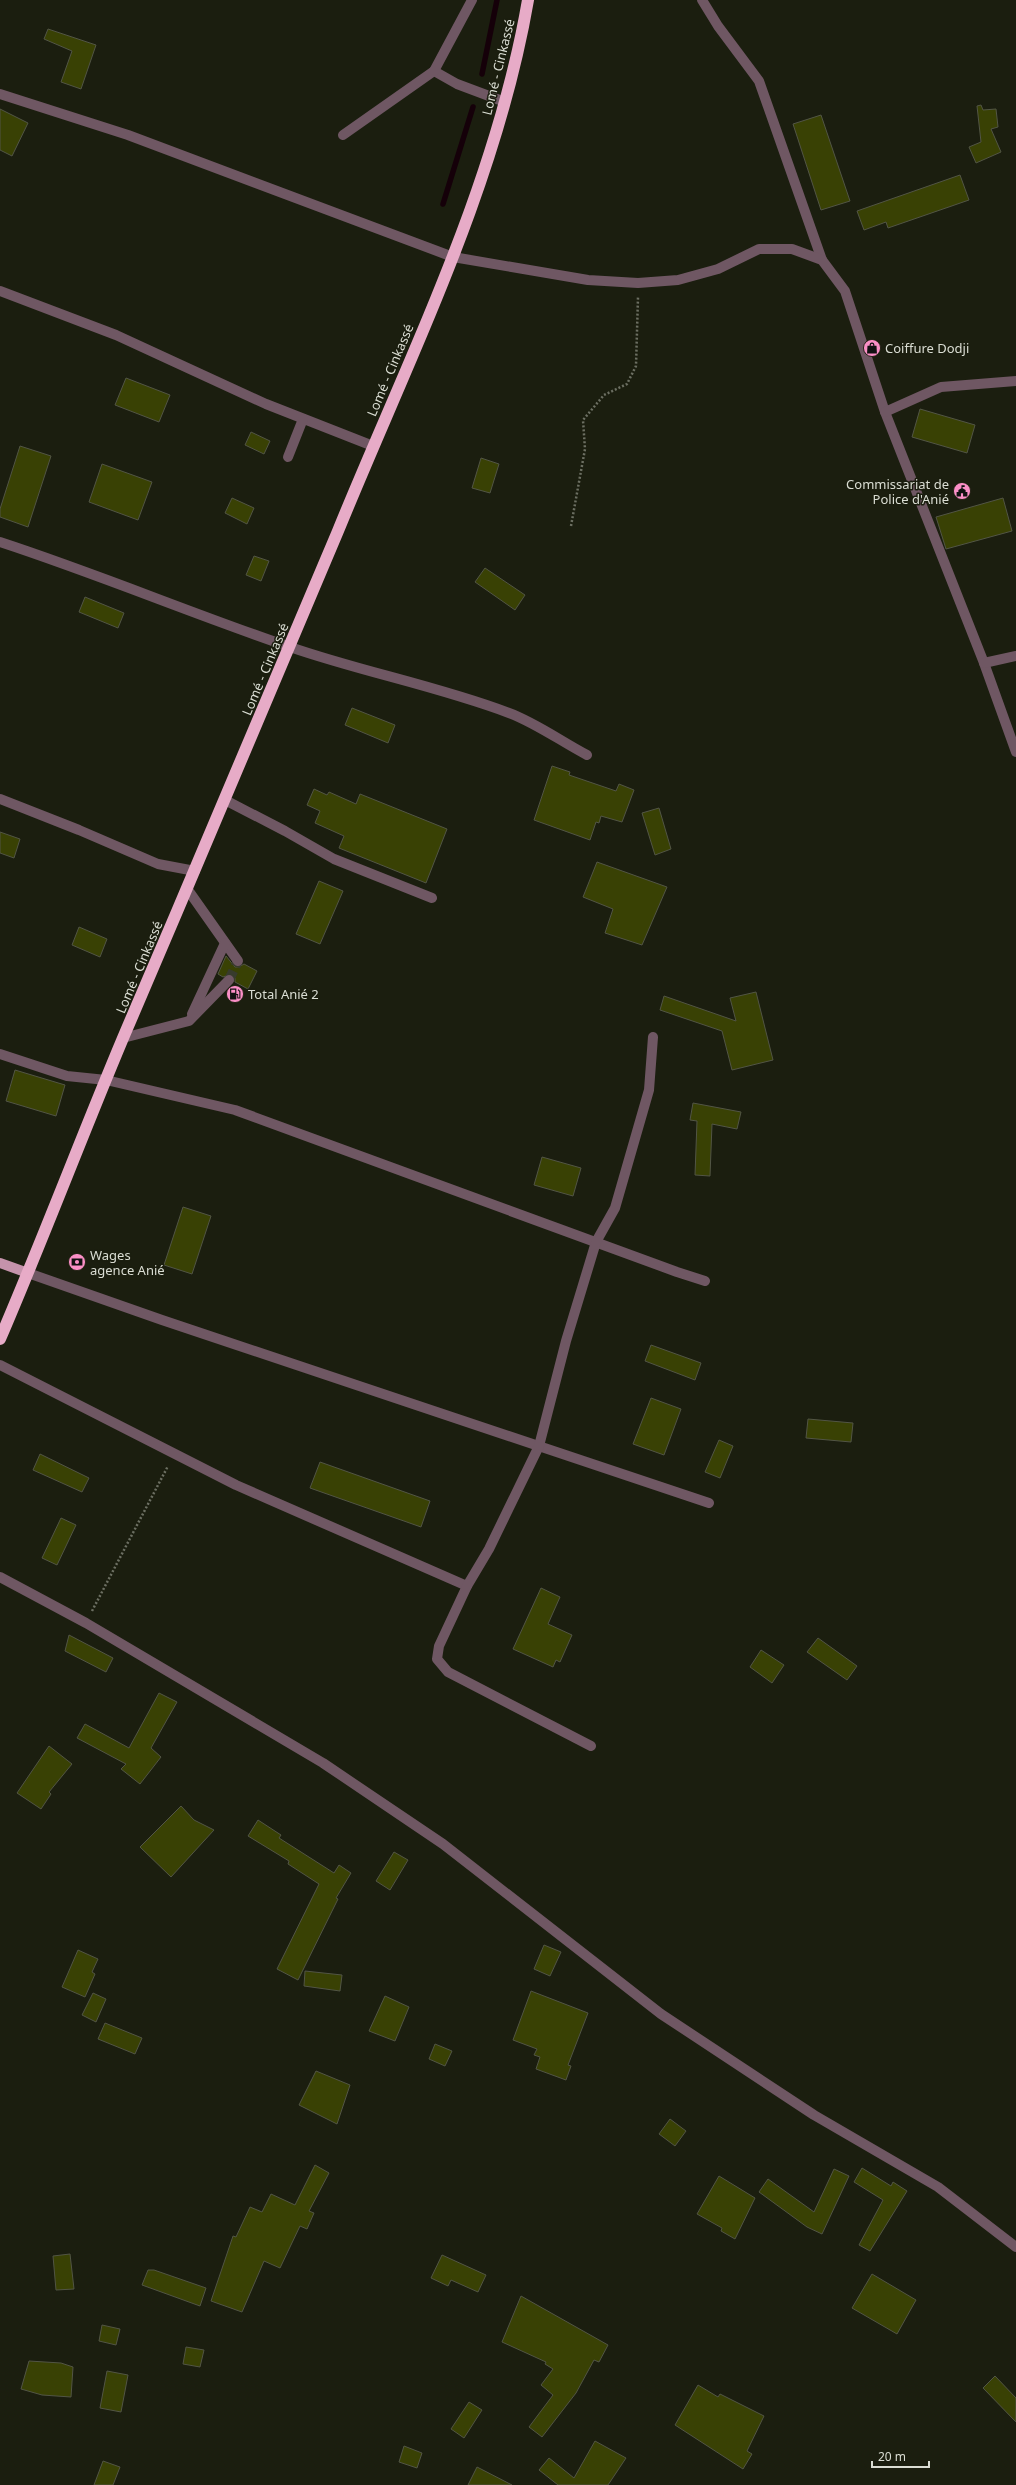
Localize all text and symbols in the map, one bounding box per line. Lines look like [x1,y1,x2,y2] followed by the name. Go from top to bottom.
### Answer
[477,17,519,117] street label: Lomé - Cinkassé
[362,321,418,419] street label: Lomé - Cinkassé
[862,338,882,358] shop icon: Coiffure Dodji
[885,339,969,357] place label: Coiffure Dodji
[846,475,949,508] place label: Commissariat de Police d'Anié
[952,481,972,501] public building icon: Commissariat de Police d'Anié
[237,620,293,718] street label: Lomé - Cinkassé
[111,918,167,1016] street label: Lomé - Cinkassé
[225,984,245,1004] fuel station icon: Total Anié 2
[248,985,319,1003] place label: Total Anié 2
[90,1246,165,1279] place label: Wages agence Anié
[67,1252,87,1272] bank icon: Wages agence Anié
[872,2443,929,2469] scale bar
[878,2448,906,2465] text: 20 m

